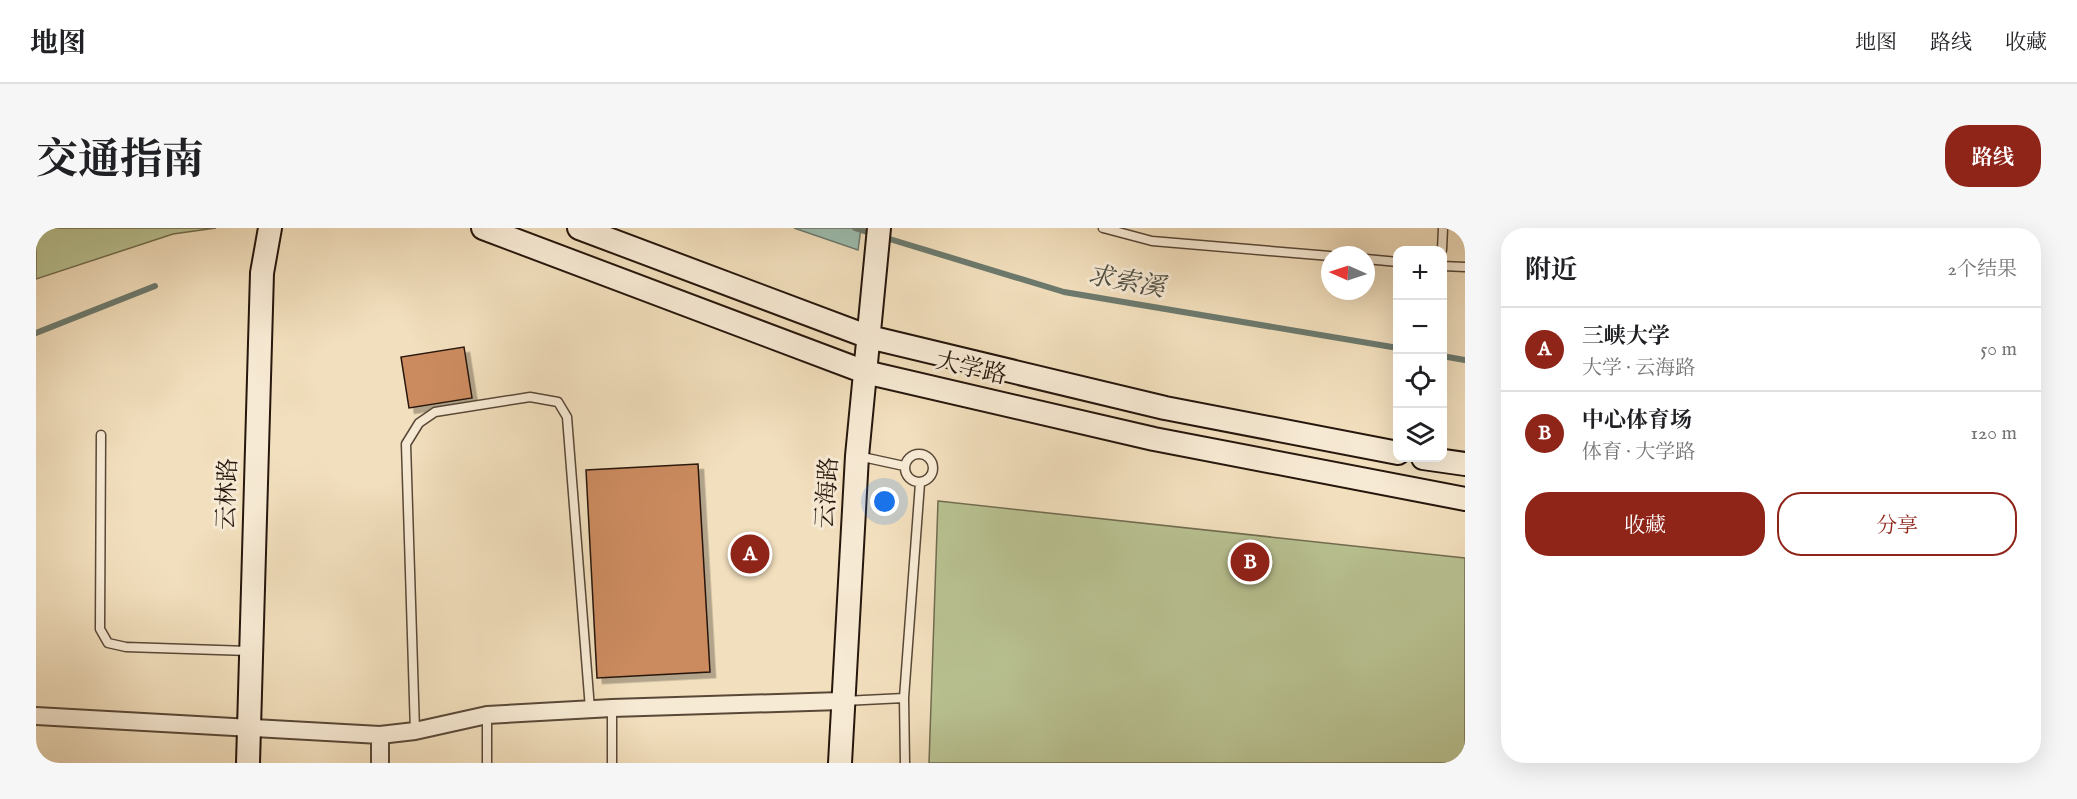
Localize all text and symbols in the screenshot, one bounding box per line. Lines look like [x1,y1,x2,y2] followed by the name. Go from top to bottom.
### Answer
[30,27,86,62] text: 地图
[1855,30,1897,57] text: 地图
[1930,30,1972,57] text: 路线
[2005,30,2047,57] text: 收藏
[1945,125,2041,187] button: 路线
[36,135,204,188] text: 交通指南
[1321,246,1375,300] north arrow
[1393,246,1447,462] map controls
[1393,246,1447,300] button: +
[1525,254,1577,287] text: 附近
[1948,257,2017,282] text: 2个结果
[1085,259,1170,306] water label: 求索溪
[1393,300,1447,354] button: −
[1582,323,1670,351] text: 三峡大学
[1538,337,1551,362] text: A
[1980,337,2017,362] text: 50 m
[932,346,1010,392] street label: 大学路
[1393,354,1447,408] button: locate
[1582,356,1695,381] text: 大学 · 云海路
[1582,407,1692,435] text: 中心体育场
[1393,408,1447,462] button: layers
[1538,421,1551,446] text: B
[1971,421,2017,446] text: 120 m
[1582,440,1695,465] text: 体育 · 大学路
[810,456,846,530] street label: 云海路
[211,457,245,531] street label: 云林路
[870,487,899,516] your location
[1525,492,1765,556] button: 收藏
[1777,492,2017,556] button: 分享
[730,532,770,576] pin: A
[1230,540,1270,584] pin: B

